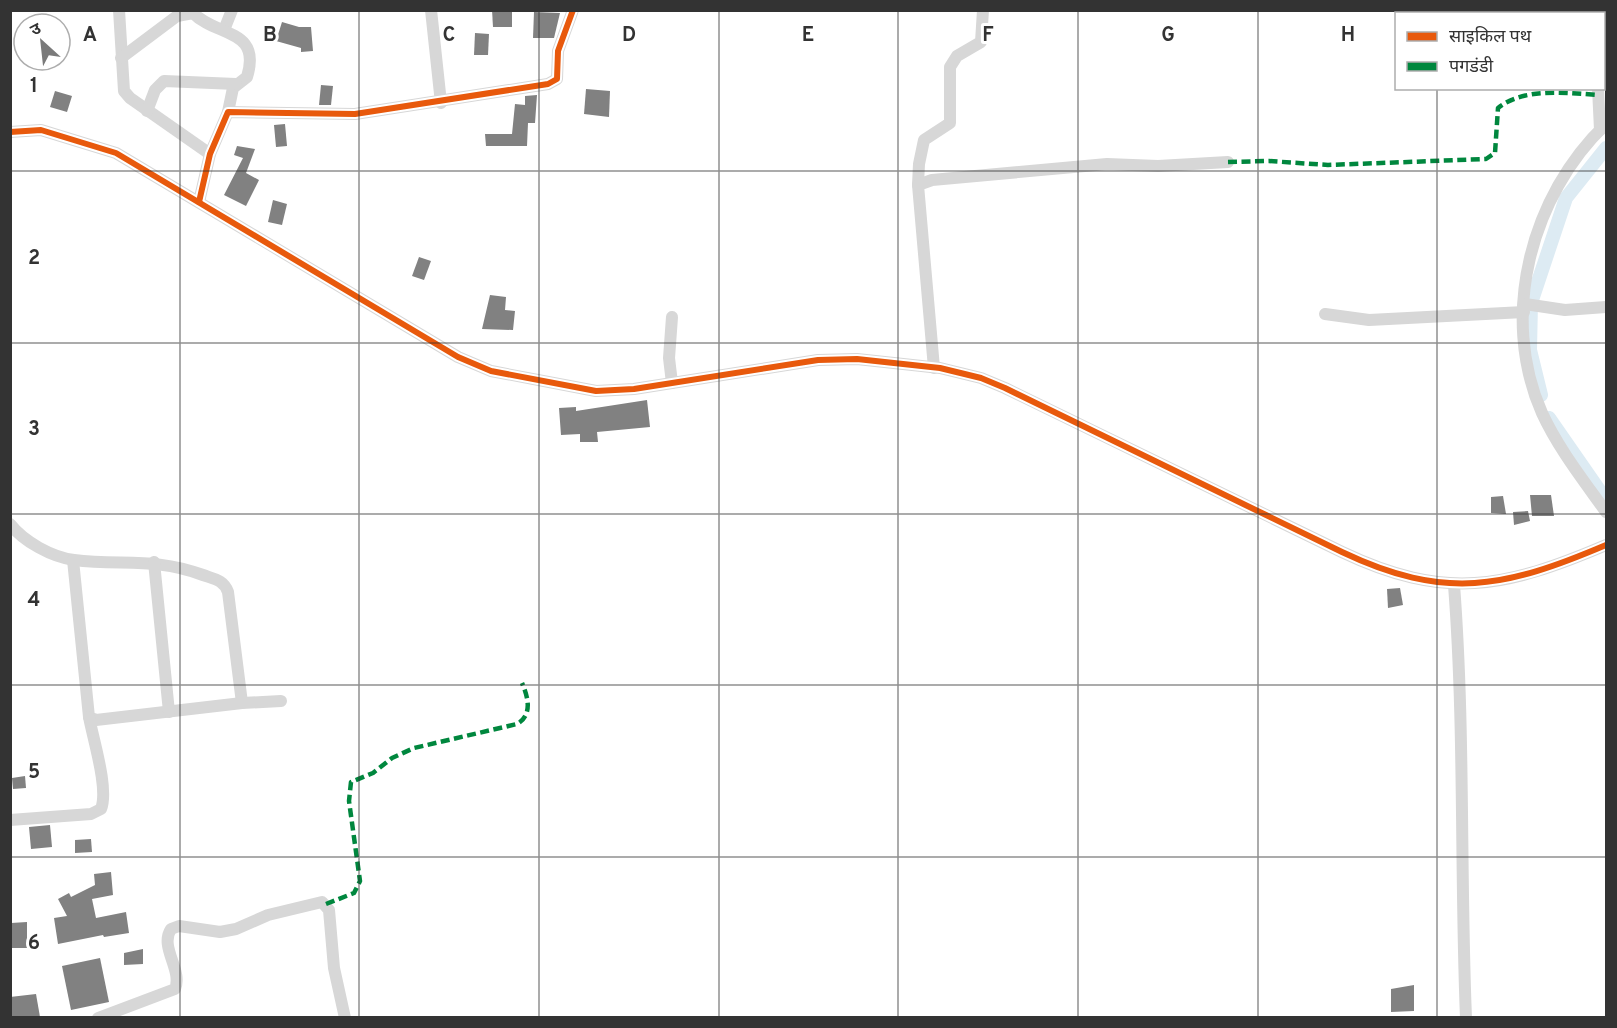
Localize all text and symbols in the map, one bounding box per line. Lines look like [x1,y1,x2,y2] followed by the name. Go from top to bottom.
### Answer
[12,12,72,72] north arrow
[1395,12,1605,90] legend
[27,19,45,41] text: उ
[83,23,97,49] text: A
[263,23,277,49] text: B
[443,23,455,49] text: C
[622,23,636,49] text: D
[802,23,814,49] text: E
[982,23,994,49] text: F
[1161,23,1175,49] text: G
[1341,23,1355,49] text: H
[1449,26,1532,49] text: साइकिल पथ
[1449,56,1494,79] text: पगडंडी
[30,74,38,100] text: 1
[28,246,40,272] text: 2
[28,417,40,443] text: 3
[28,588,40,614] text: 4
[28,760,40,786] text: 5
[28,931,40,957] text: 6

